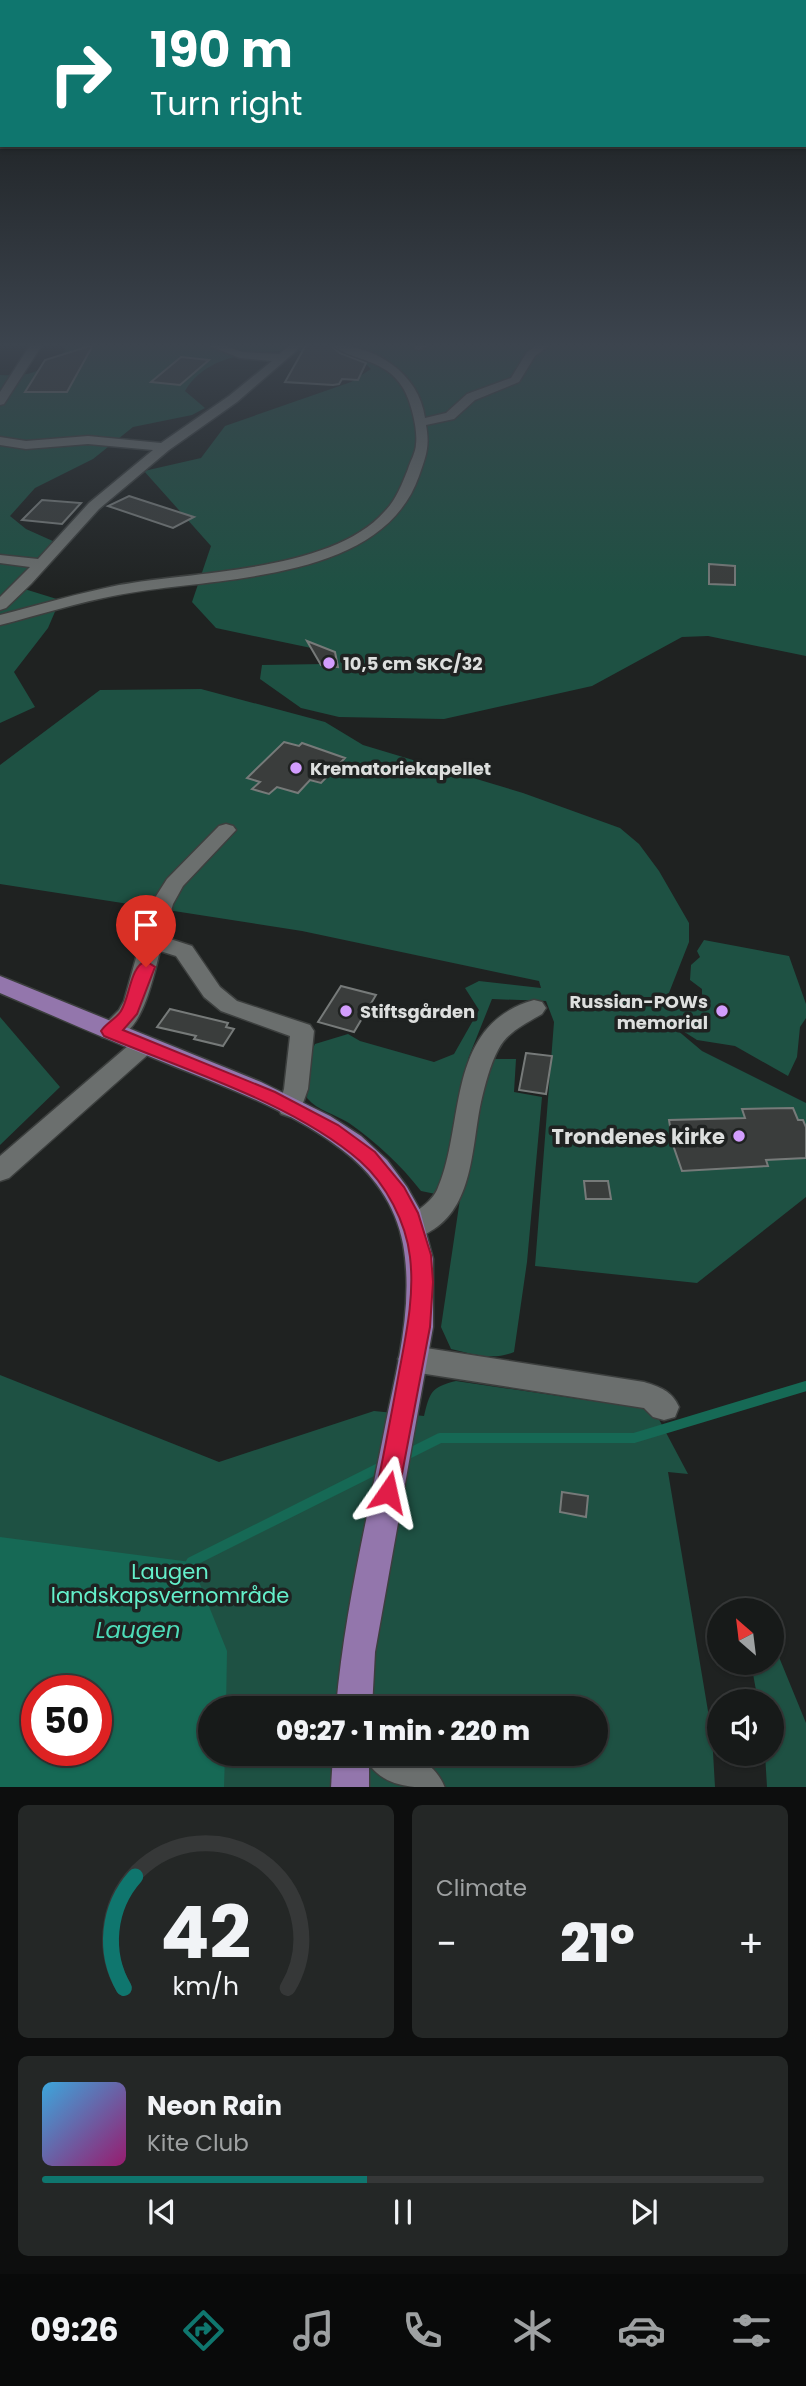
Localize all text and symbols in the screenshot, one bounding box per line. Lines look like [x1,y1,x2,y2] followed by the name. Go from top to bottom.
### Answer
[150,16,293,84] text: 190 m
[35,28,126,119] icon: right
[150,81,302,126] text: Turn right
[343,651,483,676] place label: 10,5 cm SKC/32
[321,655,337,671] marker: 10,5 cm SKC/32
[310,756,491,781] place label: Krematoriekapellet
[288,760,304,776] marker: Krematoriekapellet
[116,895,176,967] pin
[127,906,165,944] icon: arrive
[570,989,708,1035] place label: Russian-POWs memorial
[360,999,475,1024] place label: Stiftsgården
[338,1003,354,1019] marker: Stiftsgården
[714,1003,730,1019] marker: Russian-POWs memorial
[552,1122,725,1151] place label: Trondenes kirke
[731,1128,747,1144] marker: Trondenes kirke
[351,1455,425,1529] position arrow
[51,1557,289,1610] park label: Laugen landskapsvernområde
[707,1598,784,1675] north arrow
[707,1598,784,1766] map controls
[96,1614,180,1646] water label: Laugen
[21,1675,112,1766] speed limit sign: 50
[707,1689,784,1766] button: sound
[276,1713,530,1749] text: 09:27 · 1 min · 220 m
[436,1872,527,1904] text: Climate
[161,1882,251,1983] text: 42
[560,1907,635,1980] text: 21°
[436,1917,457,1970] text: −
[738,1917,764,1970] text: +
[173,1968,239,2003] text: km/h
[147,2088,282,2124] text: Neon Rain
[147,2127,249,2159] text: Kite Club
[143,2193,181,2231] icon: previous
[384,2193,422,2231] icon: pause
[625,2193,663,2231] icon: next
[179,2306,228,2355] icon: directions
[289,2306,338,2355] icon: music
[398,2306,447,2355] icon: phone
[508,2306,557,2355] icon: climate
[617,2306,666,2355] icon: car
[727,2306,776,2355] icon: filters
[30,2307,119,2352] text: 09:26

